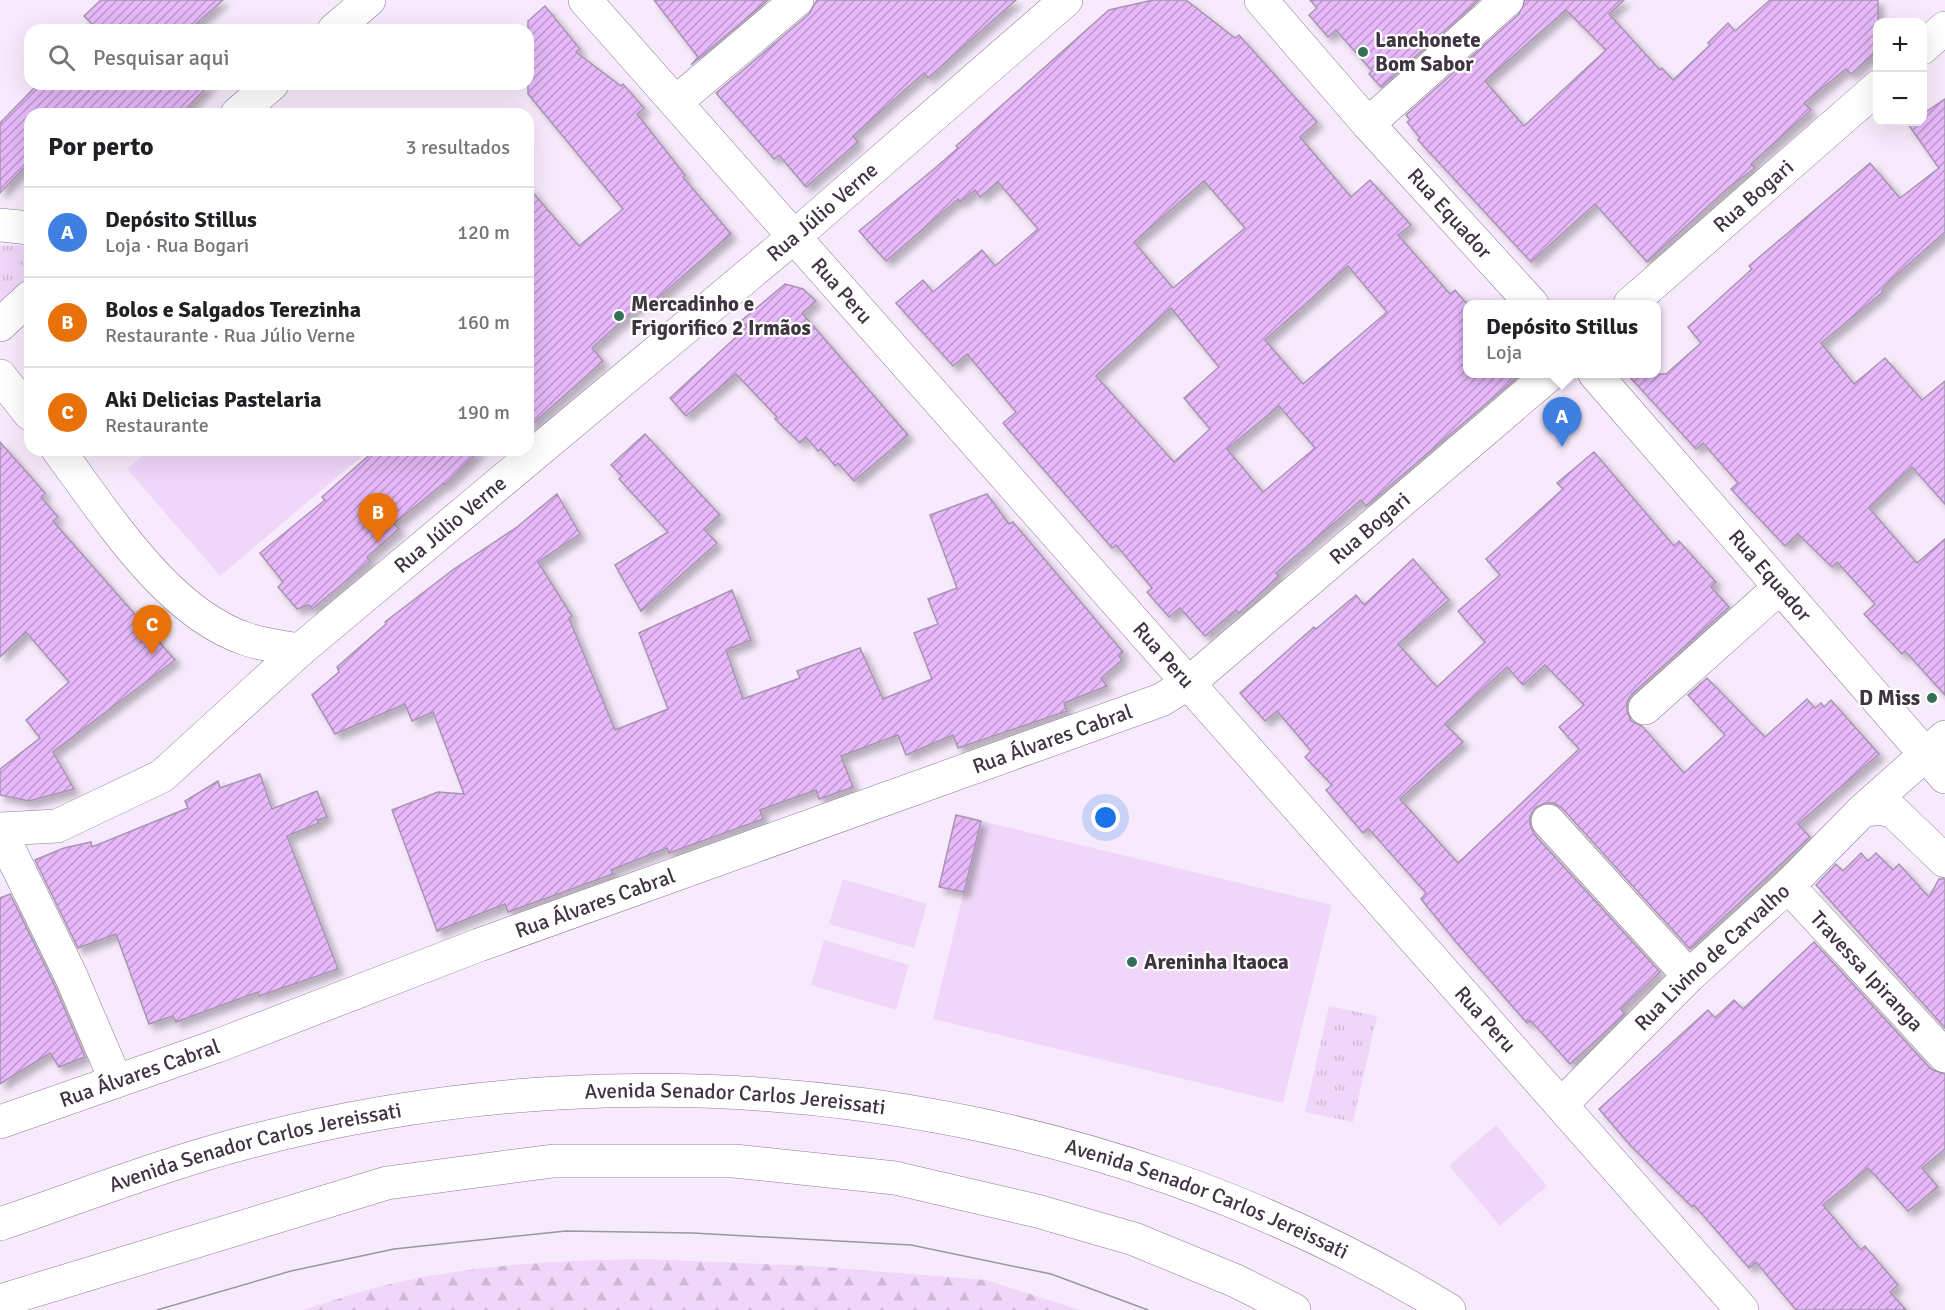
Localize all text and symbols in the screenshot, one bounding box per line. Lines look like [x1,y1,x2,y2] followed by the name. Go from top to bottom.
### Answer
[1873,18,1927,126] map controls
[1873,18,1927,72] button: +
[24,24,534,90] search box
[1375,27,1481,77] place label: Lanchonete Bom Sabor
[45,41,78,74] icon: search
[93,44,229,71] text: Pesquisar aqui
[1356,45,1370,59] marker: Lanchonete Bom Sabor
[1873,72,1927,126] button: −
[48,131,154,163] text: Por perto
[406,135,510,160] text: 3 resultados
[1708,154,1799,238] street label: Rua Bogari
[762,157,883,267] street label: Rua Júlio Verne
[1402,163,1498,265] street label: Rua Equador
[105,206,257,233] text: Depósito Stillus
[61,220,74,245] text: A
[457,220,510,245] text: 120 m
[105,233,249,258] text: Loja · Rua Bogari
[806,252,878,329] street label: Rua Peru
[631,291,811,341] place label: Mercadinho e Frigorifico 2 Irmãos
[105,296,361,323] text: Bolos e Salgados Terezinha
[1463,300,1661,378] popup
[612,309,626,323] marker: Mercadinho e Frigorifico 2 Irmãos
[61,310,74,335] text: B
[457,310,510,335] text: 160 m
[1486,313,1638,340] text: Depósito Stillus
[105,323,355,348] text: Restaurante · Rua Júlio Verne
[1486,340,1522,365] text: Loja
[105,386,321,413] text: Aki Delicias Pastelaria
[1542,398,1582,447] pin: A
[61,400,74,425] text: C
[457,400,510,425] text: 190 m
[105,413,209,438] text: Restaurante
[389,470,512,579] street label: Rua Júlio Verne
[1324,486,1415,570] street label: Rua Bogari
[358,494,398,543] pin: B
[1723,524,1817,627] street label: Rua Equador
[132,606,172,655] pin: C
[1127,616,1200,694] street label: Rua Peru
[1859,685,1920,711] place label: D Miss
[1925,691,1939,705] marker: D Miss
[969,698,1136,780] street label: Rua Álvares Cabral
[1091,803,1120,832] your location
[512,863,679,944] street label: Rua Álvares Cabral
[1629,878,1795,1036] street label: Rua Livino de Carvalho
[1805,905,1929,1037] street label: Travessa Ipiranga
[1144,949,1289,975] place label: Areninha Itaoca
[1125,955,1139,969] marker: Areninha Itaoca
[1449,981,1522,1058] street label: Rua Peru
[56,1033,223,1113] street label: Rua Álvares Cabral
[584,1077,887,1121] street label: Avenida Senador Carlos Jereissati
[105,1097,403,1198] street label: Avenida Senador Carlos Jereissati
[1062,1133,1353,1265] street label: Avenida Senador Carlos Jereissati

